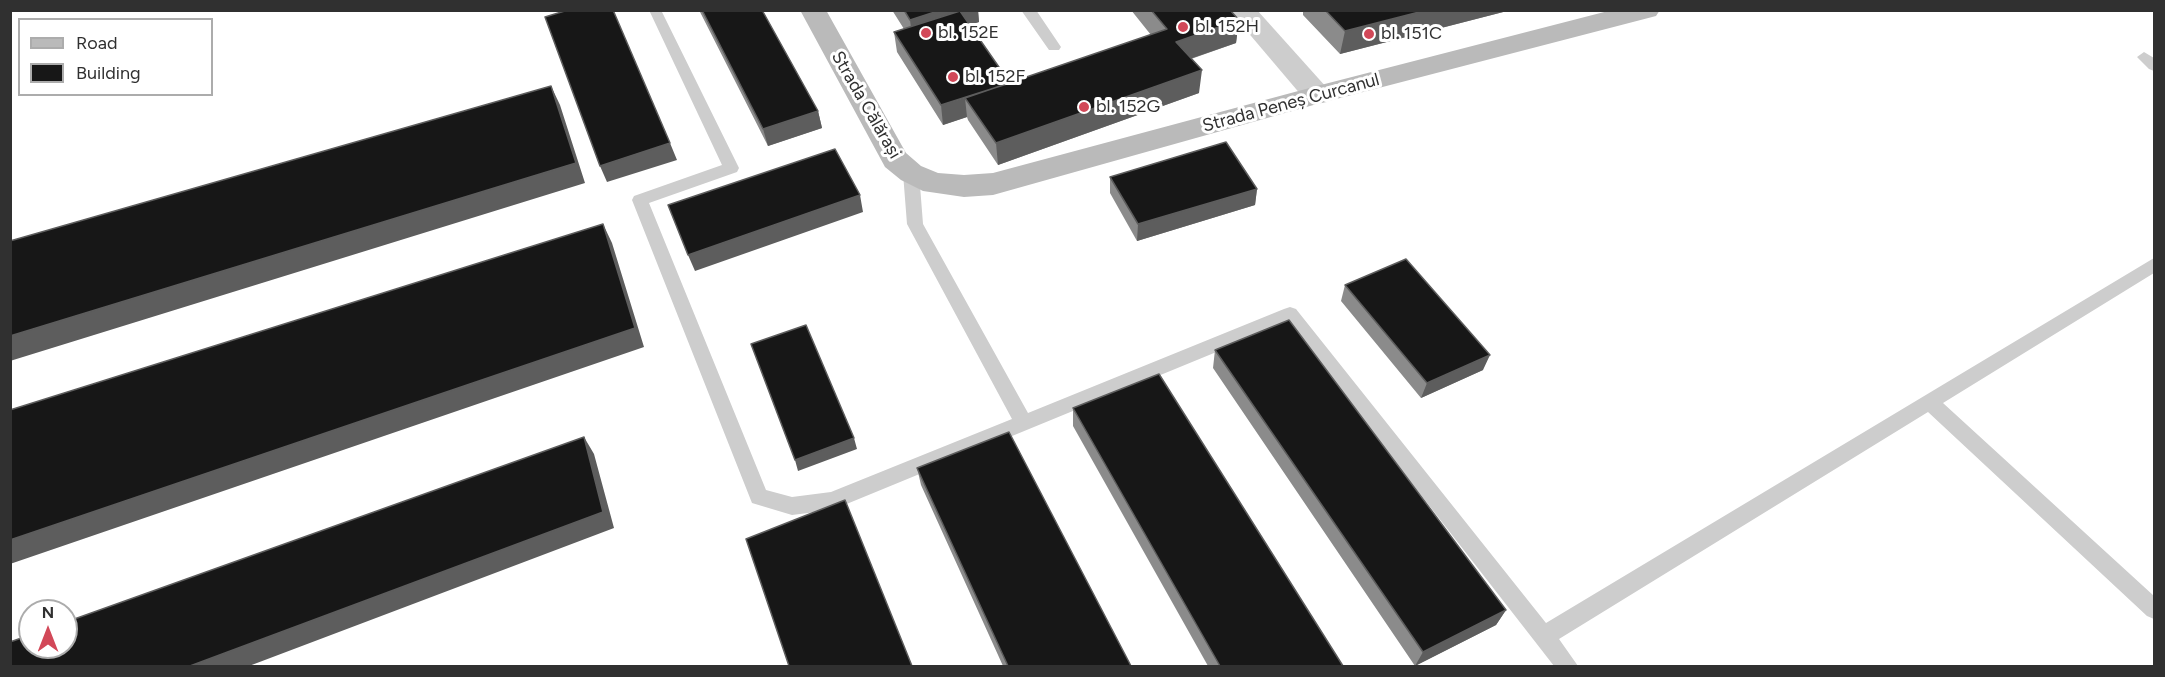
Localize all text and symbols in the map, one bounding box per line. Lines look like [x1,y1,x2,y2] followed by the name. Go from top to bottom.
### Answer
[1195,16,1259,38] place label: bl. 152H
[18,18,213,96] legend
[1176,20,1190,34] marker: bl. 152H
[938,22,999,44] place label: bl. 152E
[1381,23,1442,45] place label: bl. 151C
[919,26,933,40] marker: bl. 152E
[1362,27,1376,41] marker: bl. 151C
[76,32,117,54] text: Road
[827,47,905,163] street label: Strada Călărași
[76,62,141,84] text: Building
[965,66,1025,88] place label: bl. 152F
[1200,69,1382,137] street label: Strada Peneș Curcanul
[946,70,960,84] marker: bl. 152F
[1096,96,1160,118] place label: bl. 152G
[1077,100,1091,114] marker: bl. 152G
[18,599,78,659] north arrow
[42,603,54,622] text: N

